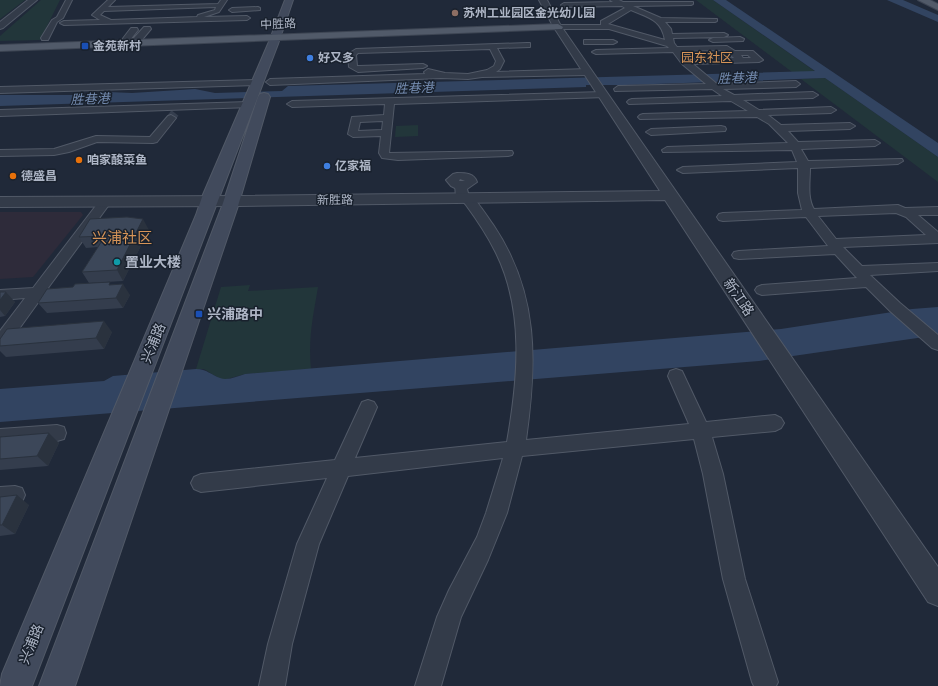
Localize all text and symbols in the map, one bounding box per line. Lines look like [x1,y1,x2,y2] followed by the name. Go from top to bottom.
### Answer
[463,6,595,20] place label: 苏州工业园区金光幼儿园
[450,8,460,18] marker: 苏州工业园区金光幼儿园
[260,16,296,32] street label: 中胜路
[93,39,141,53] place label: 金苑新村
[80,41,90,51] marker: 金苑新村
[681,50,733,65] district label: 园东社区
[318,51,354,65] place label: 好又多
[305,53,315,63] marker: 好又多
[717,70,759,86] water label: 胜巷港
[394,80,436,96] water label: 胜巷港
[70,91,112,107] water label: 胜巷港
[87,153,147,167] place label: 咱家酸菜鱼
[74,155,84,165] marker: 咱家酸菜鱼
[335,159,371,173] place label: 亿家福
[322,161,332,171] marker: 亿家福
[21,169,57,183] place label: 德盛昌
[8,171,18,181] marker: 德盛昌
[317,193,353,207] street label: 新胜路
[92,229,152,247] district label: 兴浦社区
[125,254,181,270] place label: 置业大楼
[112,257,122,267] marker: 置业大楼
[721,275,757,319] street label: 新江路
[207,306,263,322] place label: 兴浦路中
[194,309,204,319] marker: 兴浦路中
[138,321,168,365] street label: 兴浦路
[16,622,46,666] street label: 兴浦路

